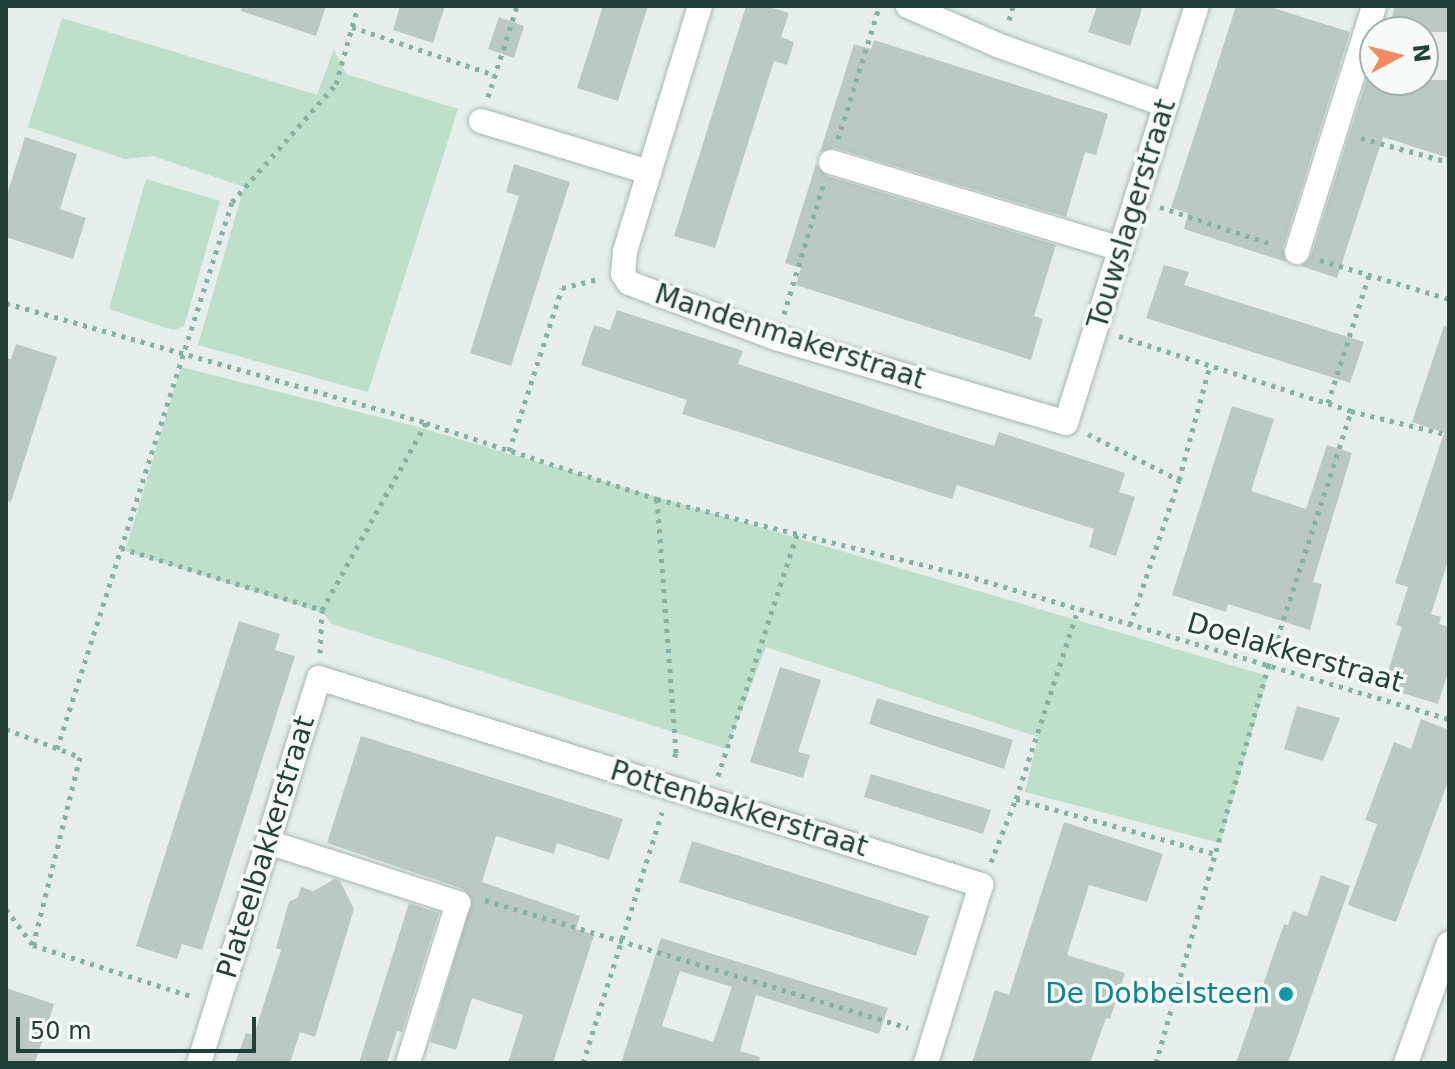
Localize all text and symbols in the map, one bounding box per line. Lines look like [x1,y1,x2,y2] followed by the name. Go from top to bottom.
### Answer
[1359,16,1439,96] north arrow
[1408,43,1435,64] text: N
[1081,95,1183,333] street label: Touwslagerstraat
[650,277,930,397] street label: Mandenmakerstraat
[1183,606,1407,700] street label: Doelakkerstraat
[210,712,322,982] street label: Plateelbakkerstraat
[606,754,872,864] street label: Pottenbakkerstraat
[1045,977,1270,1011] place label: De Dobbelsteen
[1277,985,1295,1003] marker: De Dobbelsteen
[20,1001,260,1051] scale bar
[30,1017,92,1045] text: 50 m

